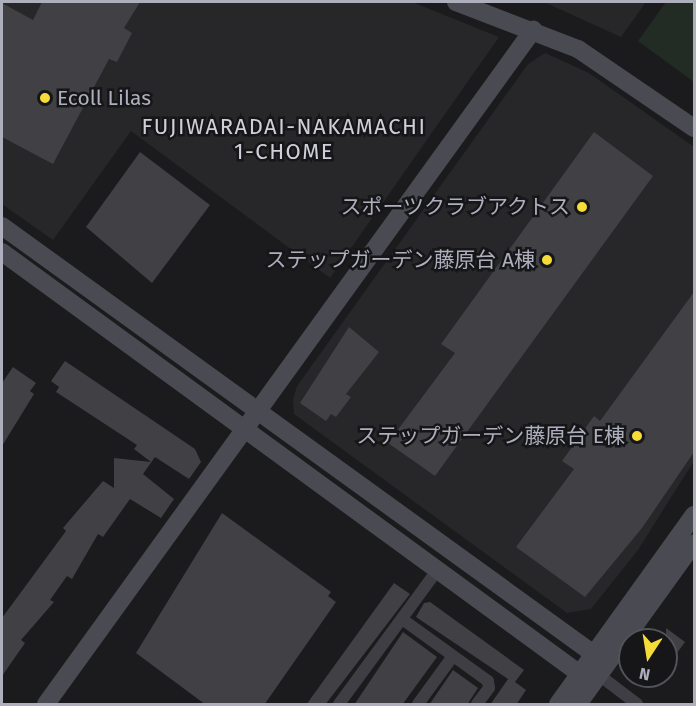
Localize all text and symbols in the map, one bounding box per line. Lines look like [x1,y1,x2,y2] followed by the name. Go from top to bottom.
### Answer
[57,85,151,111] place label: Ecoll Lilas
[38,91,52,105] marker: Ecoll Lilas
[141,113,427,164] district label: FUJIWARADAI-NAKAMACHI 1-CHOME
[339,194,570,220] place label: スポーツクラブアクトス
[575,200,589,214] marker: スポーツクラブアクトス
[265,247,535,273] place label: ステップガーデン藤原台 A棟
[540,253,554,267] marker: ステップガーデン藤原台 A棟
[356,423,625,449] place label: ステップガーデン藤原台 E棟
[630,429,644,443] marker: ステップガーデン藤原台 E棟
[618,628,678,688] north arrow
[637,664,652,685] text: N

